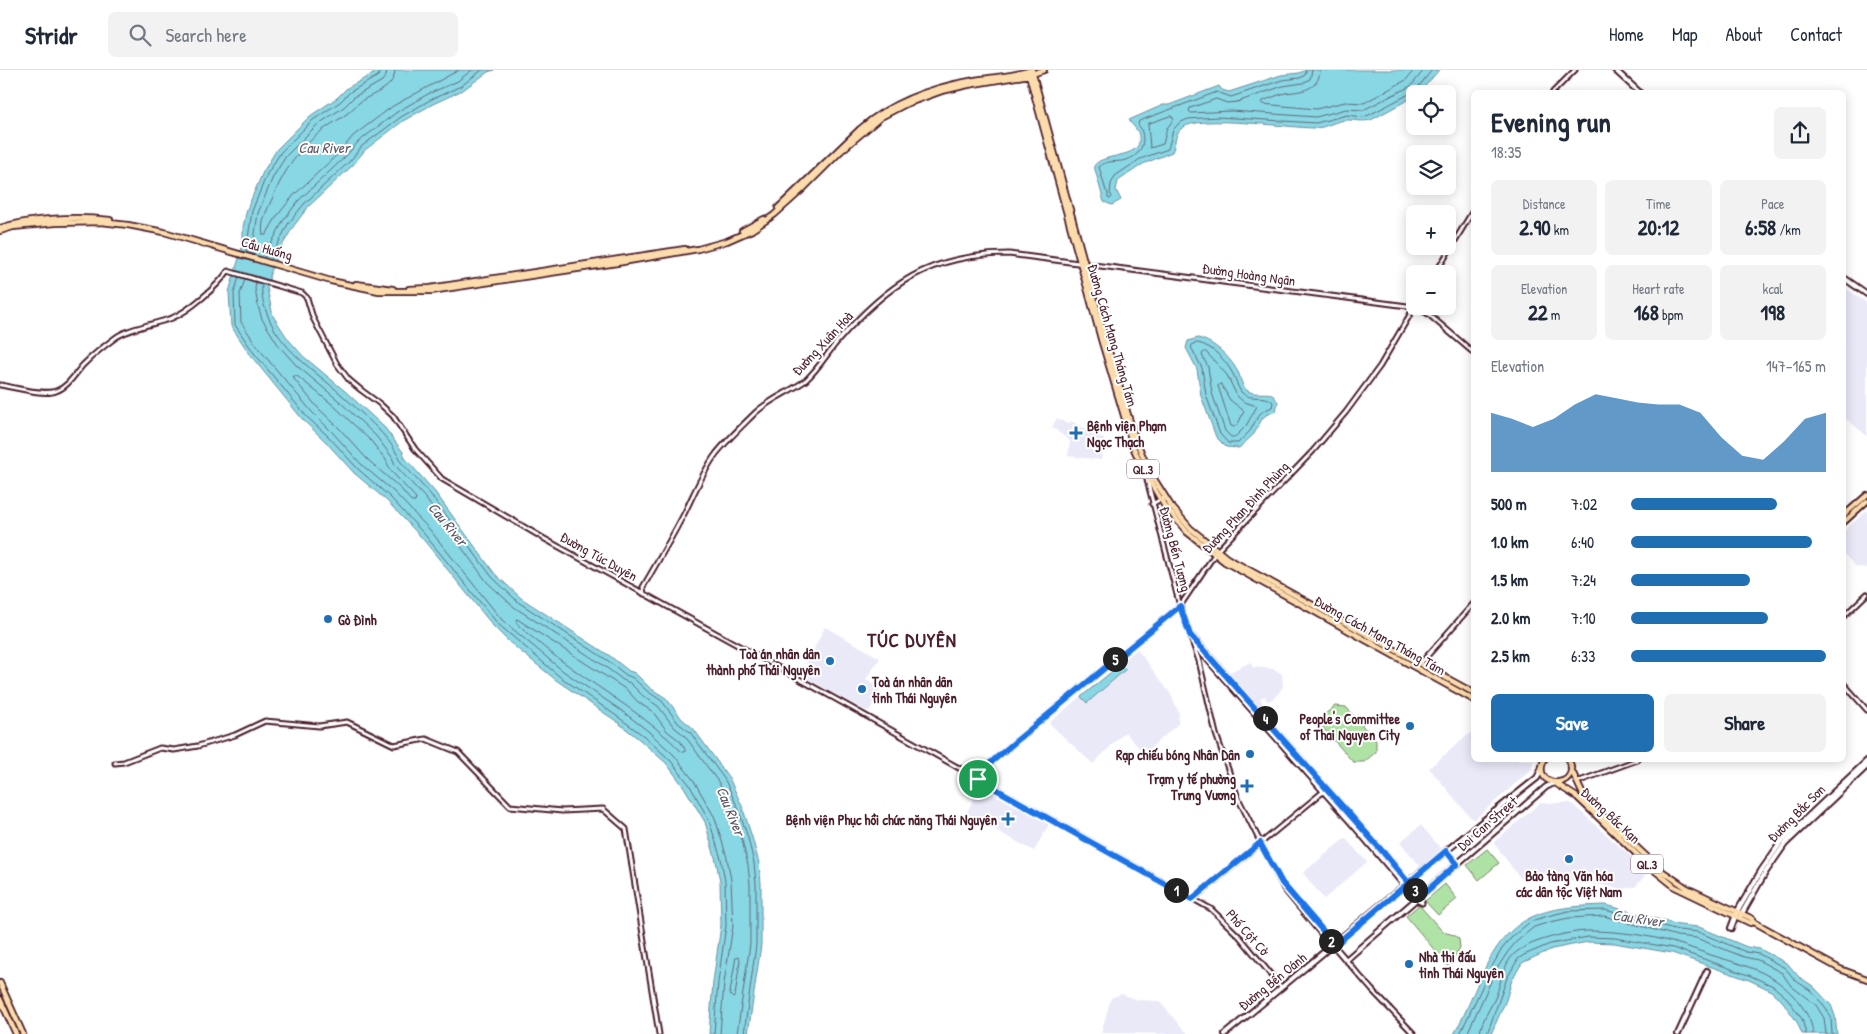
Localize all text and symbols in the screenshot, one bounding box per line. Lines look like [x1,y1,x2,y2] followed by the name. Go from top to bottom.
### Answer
[108,12,458,57] search box
[25,19,78,51] text: Stridr
[126,21,154,49] icon: search
[166,22,247,48] text: Search here
[1609,22,1644,47] text: Home
[1672,22,1697,47] text: Map
[1725,22,1762,47] text: About
[1790,22,1842,47] text: Contact
[1406,85,1456,315] map controls
[1406,85,1456,135] button: locate
[1491,103,1611,141] text: Evening run
[1774,107,1826,159] button: share
[298,137,352,158] water label: Cau River
[1491,141,1521,163] text: 18:35
[1406,145,1456,195] button: layers
[1523,194,1566,213] text: Distance
[1646,194,1671,213] text: Time
[1761,194,1784,213] text: Pace
[1406,205,1456,255] button: +
[1519,213,1551,242] text: 2.90
[1638,213,1679,242] text: 20:12
[1745,213,1776,242] text: 6:58
[1551,220,1569,239] text: km
[1776,220,1801,239] text: /km
[239,232,295,265] street label: Cầu Huống
[1201,258,1297,291] street label: Đường Hoàng Ngân
[1083,262,1142,409] street label: Đường Cách Mạng Tháng Tám
[1406,265,1456,315] button: −
[1521,279,1567,298] text: Elevation
[1632,279,1685,298] text: Heart rate
[1763,279,1783,298] text: kcal
[1528,298,1548,327] text: 22
[1634,298,1659,327] text: 168
[1761,298,1785,327] text: 198
[1548,305,1560,324] text: m
[1659,305,1683,324] text: bpm
[787,306,858,380] street label: Đường Xuân Hoà
[1491,355,1544,377] text: Elevation
[1766,355,1826,377] text: 147–165 m
[1087,416,1167,453] place label: Bệnh viện Phạm Ngọc Thạch
[1069,426,1083,440] marker: Bệnh viện Phạm Ngọc Thạch
[1197,457,1293,558] street label: Đường Phan Đình Phùng
[1127,459,1159,478] road number: QL.3
[1491,493,1527,515] text: 500 m
[1571,493,1597,515] text: 7:02
[423,498,474,552] water label: Cau River
[1155,504,1196,594] street label: Đường Bến Tượng
[556,527,641,586] street label: Đường Túc Duyên
[1491,531,1529,553] text: 1.0 km
[1571,531,1594,553] text: 6:40
[1491,569,1528,591] text: 1.5 km
[1571,569,1596,591] text: 7:24
[1311,591,1449,680] street label: Đường Cách Mạng Tháng Tám
[1491,607,1530,629] text: 2.0 km
[1571,607,1596,629] text: 7:10
[338,610,377,629] place label: Gò Đình
[322,613,334,625] marker: Gò Đình
[866,627,957,653] district label: TÚC DUYÊN
[705,644,820,681] place label: Toà án nhân dân thành phố Thái Nguyên
[1491,645,1530,667] text: 2.5 km
[1571,645,1595,667] text: 6:33
[1102,646,1128,672] pin: 5
[1113,650,1118,669] text: 5
[824,655,836,667] marker: Toà án nhân dân thành phố Thái Nguyên
[871,672,957,709] place label: Toà án nhân dân tỉnh Thái Nguyên
[856,683,868,695] marker: Toà án nhân dân tỉnh Thái Nguyên
[1491,694,1654,752] button: Save
[1664,694,1826,752] button: Share
[1252,706,1278,730] pin: 4
[1263,709,1268,728] text: 4
[1300,709,1400,746] place label: People's Committee of Thai Nguyen City
[1404,720,1416,732] marker: People's Committee of Thai Nguyen City
[1116,745,1240,766] place label: Rạp chiếu bóng Nhân Dân
[1244,748,1256,760] marker: Rạp chiếu bóng Nhân Dân
[957,758,999,800] pin
[964,765,992,793] icon: arrive
[1146,769,1236,806] place label: Trạm y tế phường Trưng Vương
[1240,779,1254,793] marker: Trạm y tế phường Trưng Vương
[1763,780,1830,847] street label: Đường Bắc Sơn
[1576,782,1645,848] street label: Đường Bắc Kạn
[712,783,751,841] water label: Cau River
[1453,791,1521,854] street label: Doi Can Street
[786,810,997,831] place label: Bệnh viện Phục hồi chức năng Thái Nguyên
[1001,812,1015,826] marker: Bệnh viện Phục hồi chức năng Thái Nguyên
[1563,853,1575,865] marker: Bảo tàng Văn hóa các dân tộc Việt Nam
[1631,854,1663,874] road number: QL.3
[1516,866,1623,901] place label: Bảo tàng Văn hóa các dân tộc Việt Nam
[1164,878,1188,902] pin: 1
[1402,878,1428,902] pin: 3
[1174,881,1179,900] text: 1
[1412,881,1419,900] text: 3
[1611,904,1667,932] water label: Cau River
[1222,905,1275,960] street label: Phố Cột Cờ
[1318,928,1344,954] pin: 2
[1328,932,1335,951] text: 2
[1418,947,1504,984] place label: Nhà thi đấu tỉnh Thái Nguyên
[1234,948,1311,1015] street label: Đường Bến Oánh
[1403,958,1415,970] marker: Nhà thi đấu tỉnh Thái Nguyên

